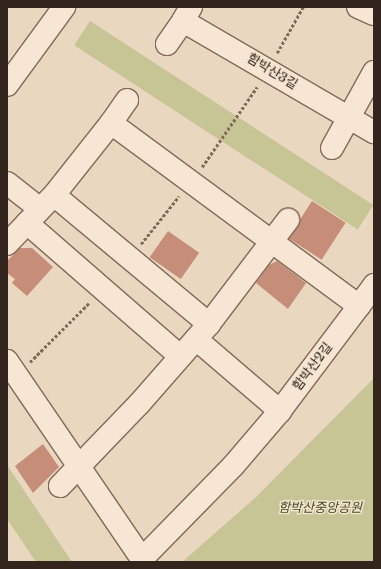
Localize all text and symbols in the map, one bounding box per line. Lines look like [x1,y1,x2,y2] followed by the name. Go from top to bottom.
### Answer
[244,51,300,93] street label: 함박산3길
[290,340,336,394] street label: 함박산2길
[278,500,362,516] park label: 함박산중앙공원

